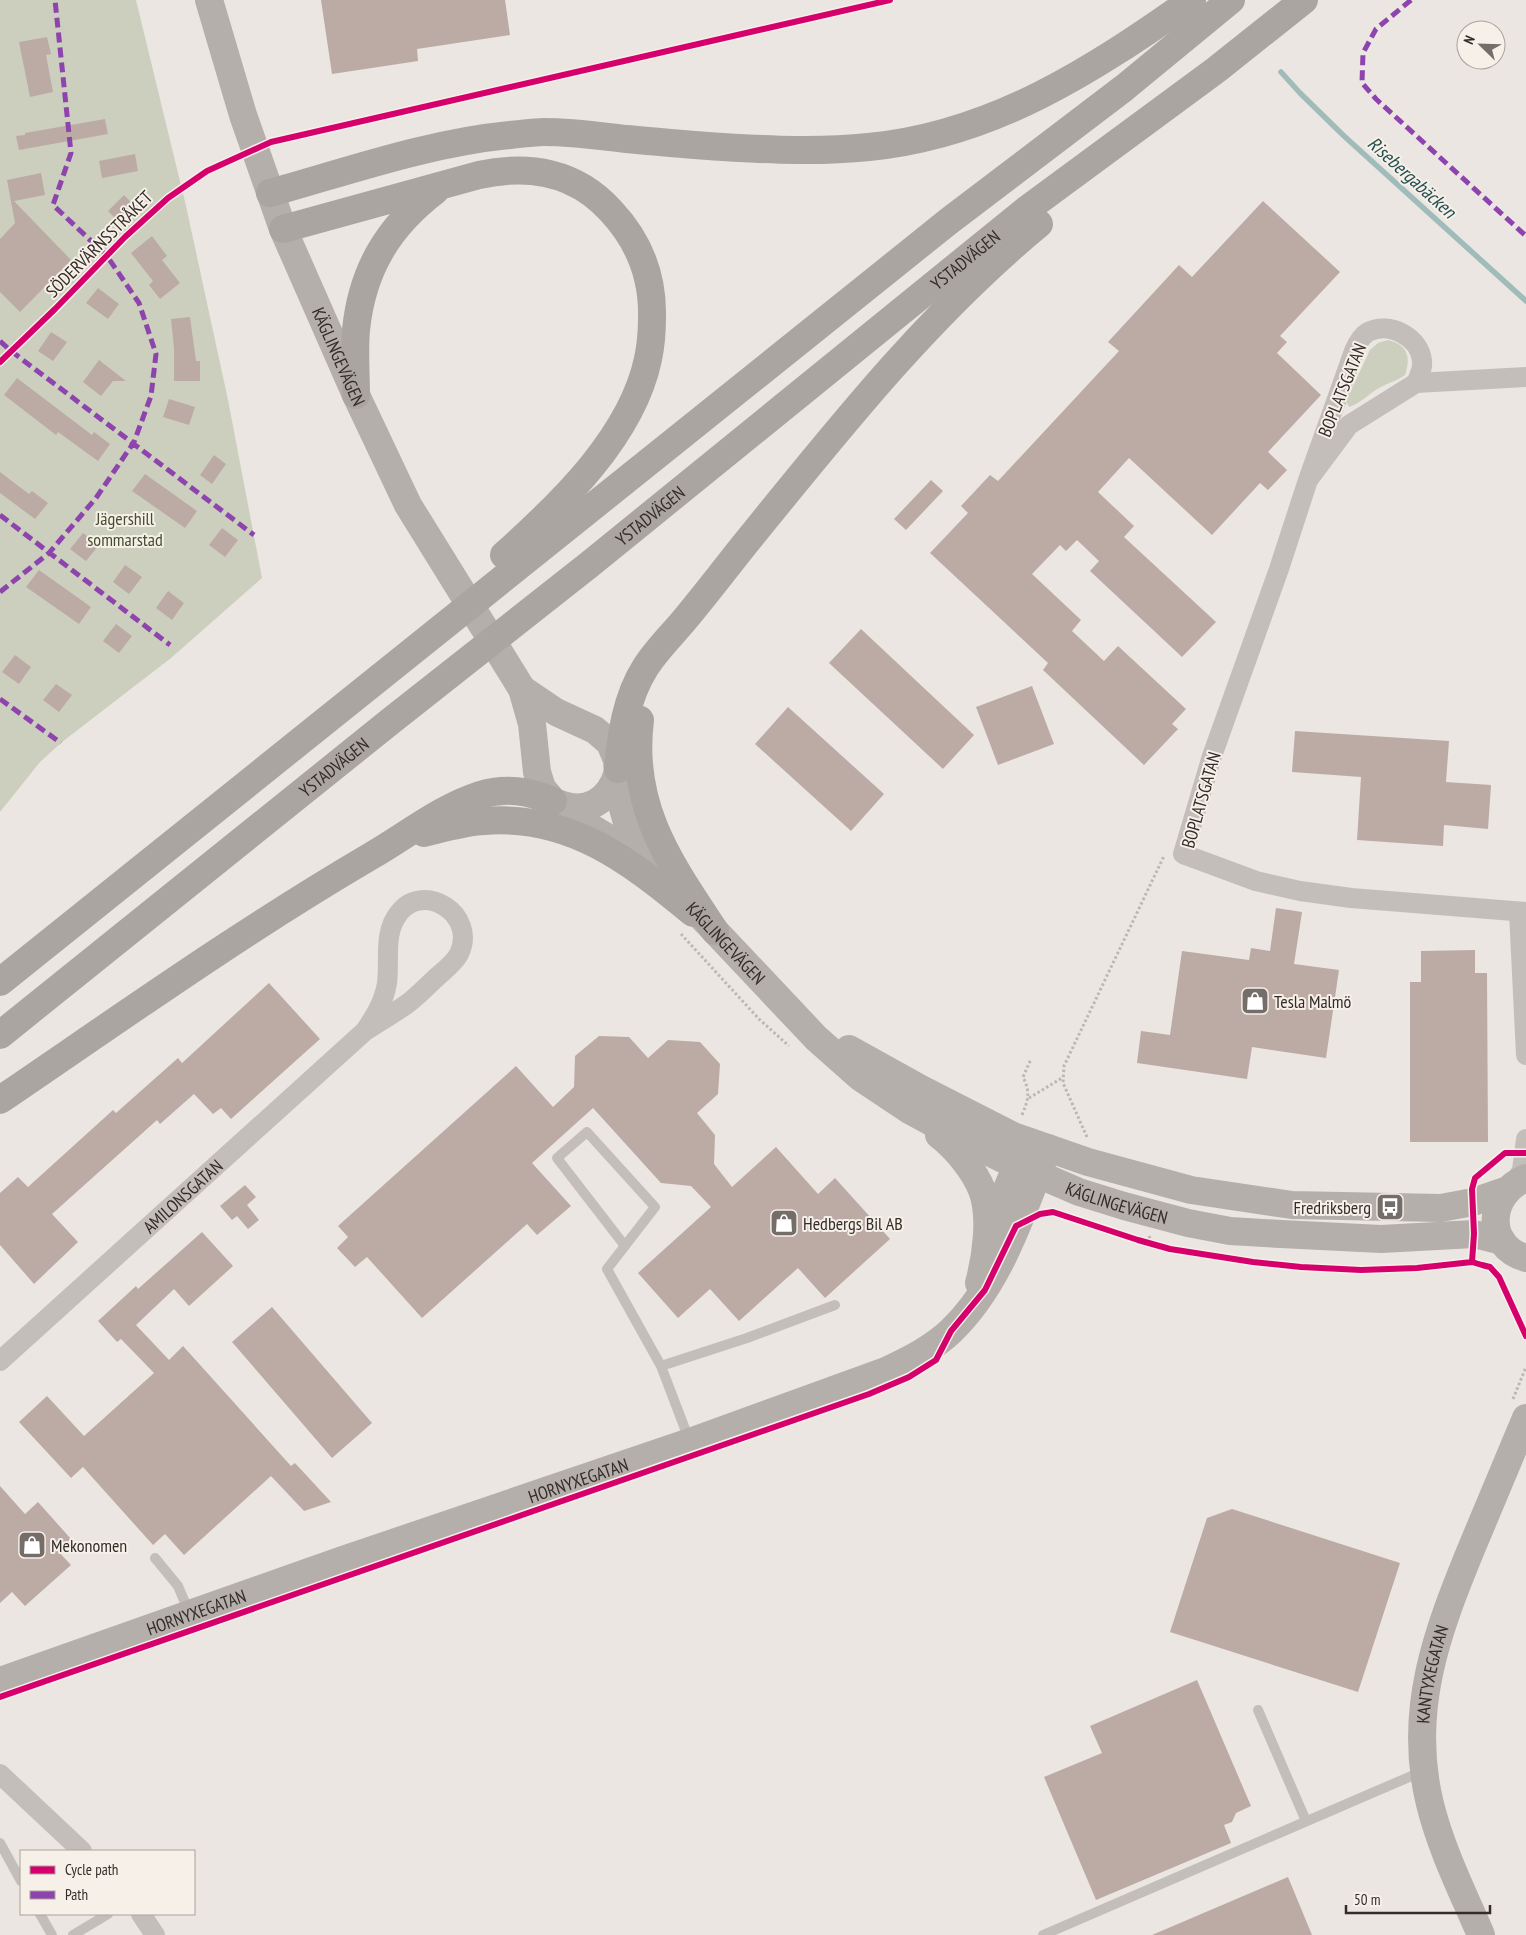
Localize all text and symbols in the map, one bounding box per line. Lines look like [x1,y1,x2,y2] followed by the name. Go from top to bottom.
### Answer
[1456,20,1506,70] north arrow
[1459,33,1479,47] text: N
[1363,131,1462,224] water label: Risebergabäcken
[41,186,157,302] street label: SÖDERVÄRNSSTRÅKET
[926,225,1004,294] street label: YSTADVÄGEN
[307,304,371,410] street label: KÄGLINGEVÄGEN
[1313,340,1371,440] street label: BOPLATSGATAN
[610,480,689,550] street label: YSTADVÄGEN
[87,507,163,551] park label: Jägershill sommarstad
[294,732,373,802] street label: YSTADVÄGEN
[1176,749,1226,851] street label: BOPLATSGATAN
[682,896,771,989] street label: KÄGLINGEVÄGEN
[1240,986,1270,1016] shop icon: Tesla Malmö
[1274,990,1351,1013] place label: Tesla Malmö
[138,1154,227,1238] street label: AMILONSGATAN
[1062,1176,1170,1229] street label: KÄGLINGEVÄGEN
[1375,1192,1405,1222] bus stop icon: Fredriksberg
[1294,1196,1371,1219] place label: Fredriksberg
[769,1208,799,1238] shop icon: Hedbergs Bil AB
[803,1212,903,1235] place label: Hedbergs Bil AB
[525,1452,631,1508] street label: HORNYXEGATAN
[17,1530,47,1560] shop icon: Mekonomen
[51,1534,127,1557] place label: Mekonomen
[143,1584,249,1640] street label: HORNYXEGATAN
[1411,1622,1453,1724] street label: KANTYXEGATAN
[20,1850,195,1915] legend
[65,1860,118,1879] text: Cycle path
[1346,1882,1490,1914] scale bar
[65,1885,88,1904] text: Path
[1354,1890,1380,1909] text: 50 m

